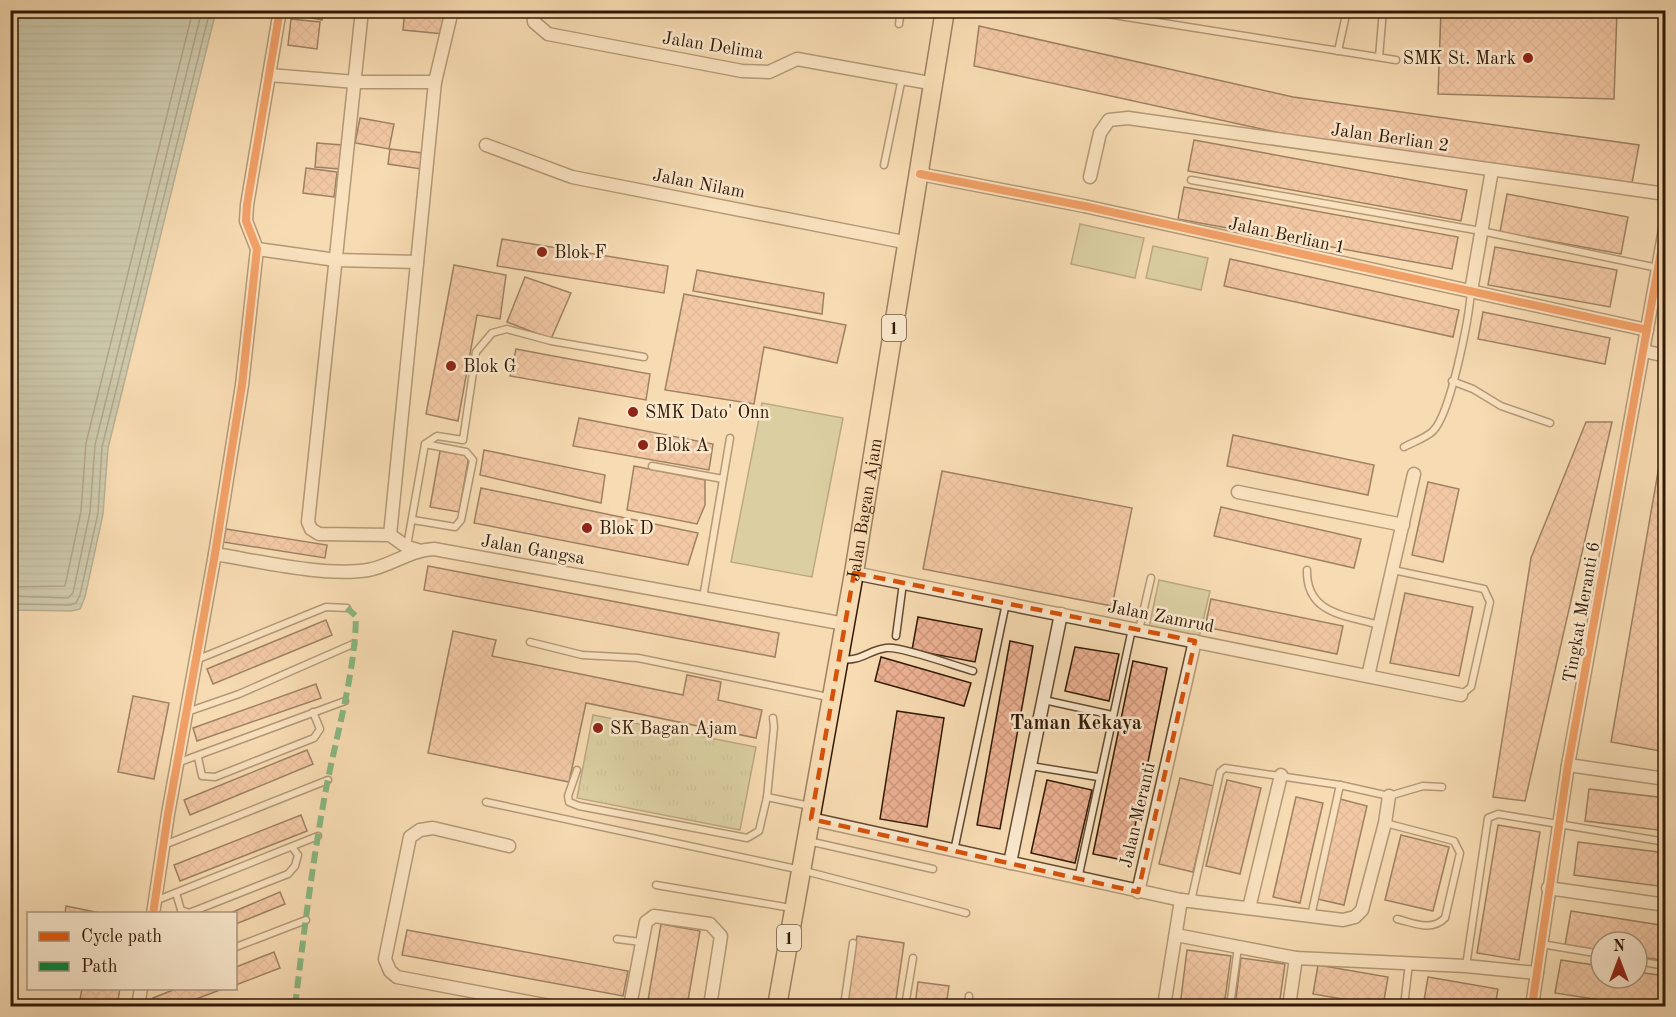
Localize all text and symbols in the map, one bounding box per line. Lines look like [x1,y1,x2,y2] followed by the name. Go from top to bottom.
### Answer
[661,29,765,63] street label: Jalan Delima
[1403,50,1516,68] place label: SMK St. Mark
[1521,51,1535,65] marker: SMK St. Mark
[1330,121,1450,155] street label: Jalan Berlian 2
[651,166,747,202] street label: Jalan Nilam
[1227,215,1347,257] street label: Jalan Berlian 1
[554,244,607,262] place label: Blok F
[535,245,549,259] marker: Blok F
[882,315,906,341] road number: 1
[463,358,517,376] place label: Blok G
[444,359,458,373] marker: Blok G
[645,404,770,422] place label: SMK Dato' Onn
[626,405,640,419] marker: SMK Dato' Onn
[655,437,710,455] place label: Blok A
[845,437,886,583] street label: Jalan Bagan Ajam
[636,438,650,452] marker: Blok A
[599,520,654,538] place label: Blok D
[580,521,594,535] marker: Blok D
[479,532,586,568] street label: Jalan Gangsa
[1561,540,1603,684] street label: Tingkat Meranti 6
[1106,598,1216,636] street label: Jalan Zamrud
[1010,714,1142,734] district label: Taman Kekaya
[610,720,737,738] place label: SK Bagan Ajam
[591,721,605,735] marker: SK Bagan Ajam
[1117,761,1159,870] street label: Jalan Meranti
[27,912,237,990] legend
[777,925,801,951] road number: 1
[81,928,162,946] text: Cycle path
[1589,930,1649,990] north arrow
[1613,939,1626,955] text: N
[81,958,118,976] text: Path

